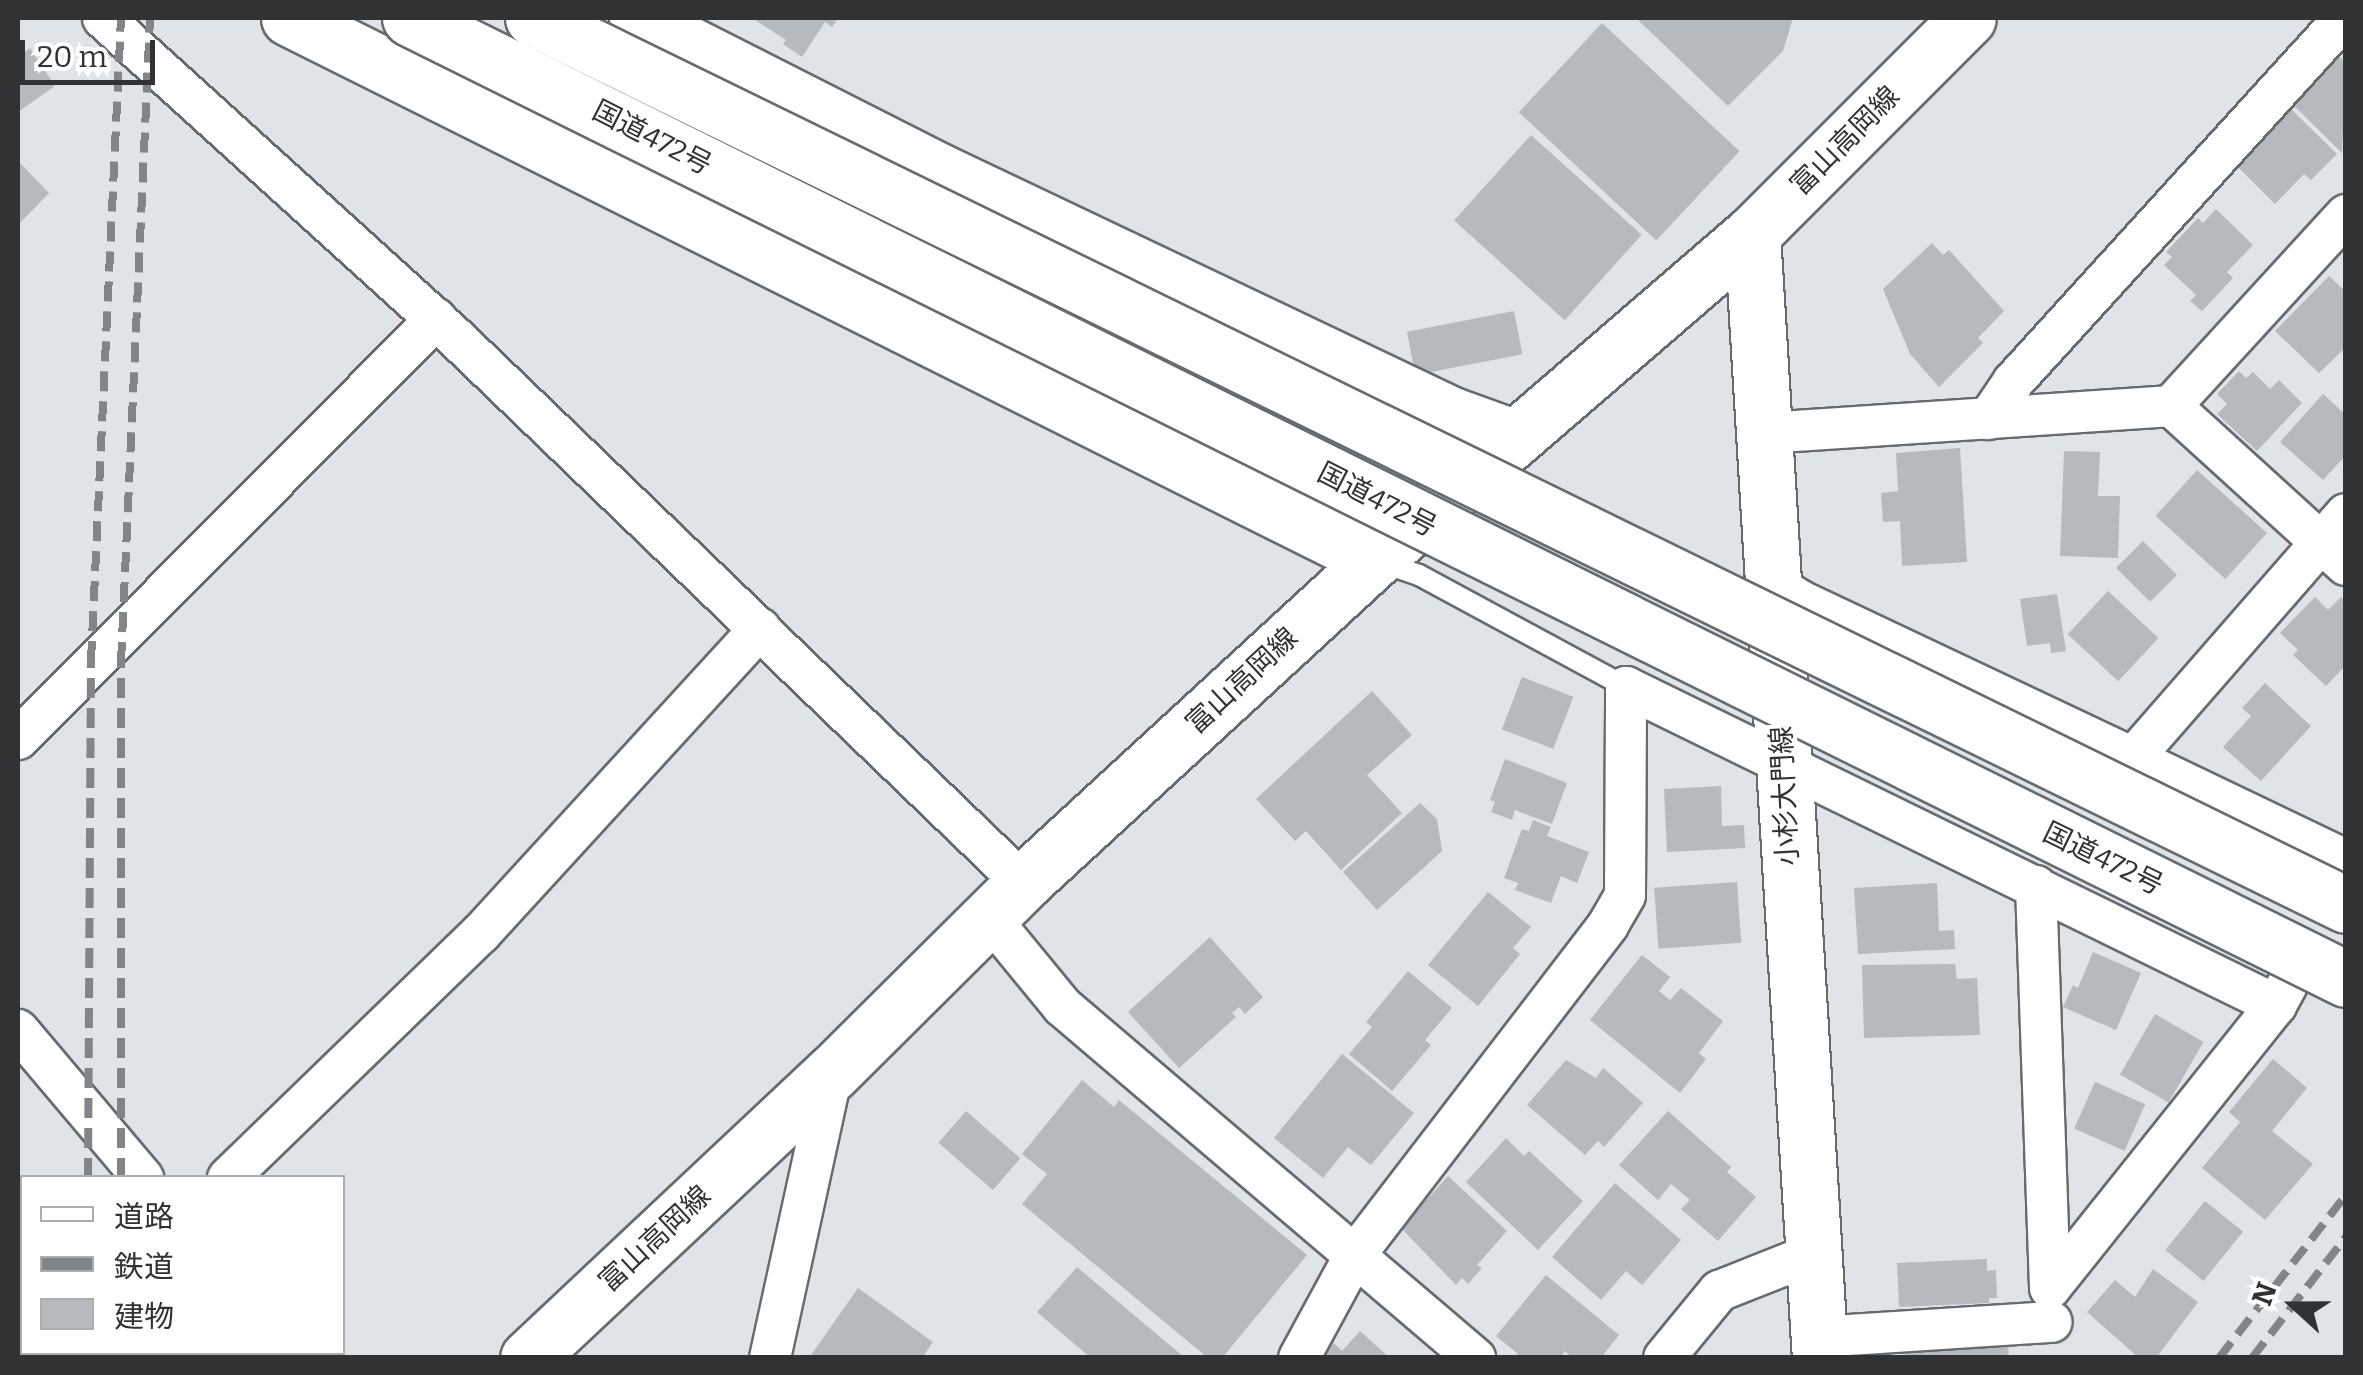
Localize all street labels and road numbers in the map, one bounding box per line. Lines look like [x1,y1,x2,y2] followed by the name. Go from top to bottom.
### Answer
[1784,80,1906,202] street label: 富山高岡線
[587,94,717,182] street label: 国道472号
[1312,456,1442,544] street label: 国道472号
[1179,621,1305,741] street label: 富山高岡線
[1765,725,1805,867] street label: 小杉大門線
[2038,816,2168,902] street label: 国道472号
[592,1179,718,1299] street label: 富山高岡線

